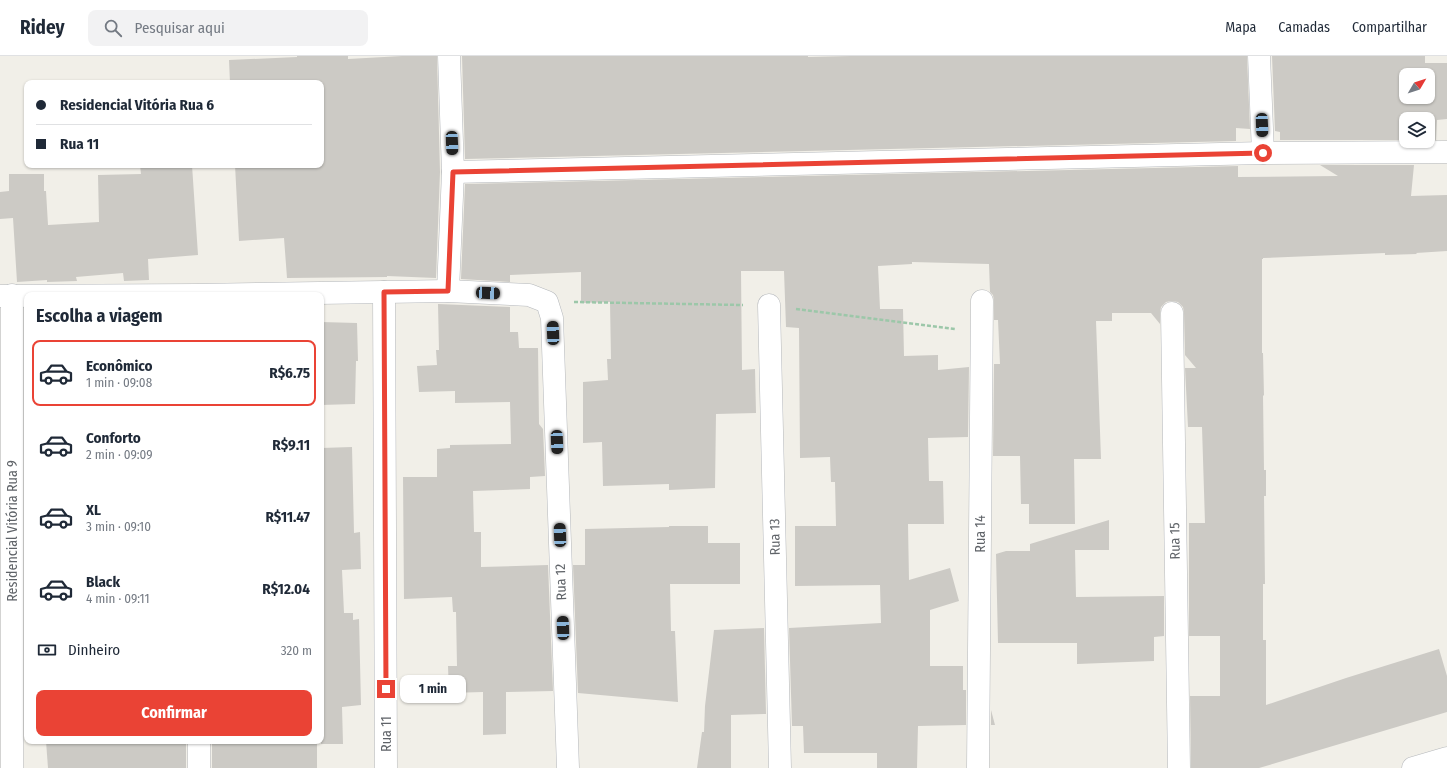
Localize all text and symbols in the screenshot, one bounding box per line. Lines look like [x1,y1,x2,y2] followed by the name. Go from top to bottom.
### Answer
[88,10,368,46] search box
[20,16,64,39] text: Ridey
[102,17,124,39] icon: search
[134,19,225,37] text: Pesquisar aqui
[1225,19,1256,36] text: Mapa
[1278,19,1330,36] text: Camadas
[1352,19,1427,36] text: Compartilhar
[1399,68,1435,104] north arrow
[1399,68,1435,148] map controls
[60,96,214,114] text: Residencial Vitória Rua 6
[1399,112,1435,148] button: layers
[1256,113,1268,137] car
[446,131,458,155] car
[60,135,99,153] text: Rua 11
[1254,144,1272,162] route start
[476,286,500,300] car
[36,305,162,327] text: Escolha a viagem
[547,321,559,345] car
[38,355,74,391] icon: car
[86,357,153,375] text: Econômico
[269,364,310,382] text: R$6.75
[86,375,152,390] text: 1 min · 09:08
[38,427,74,463] icon: car
[86,429,141,447] text: Conforto
[551,430,563,454] car
[272,436,310,454] text: R$9.11
[86,447,153,462] text: 2 min · 09:09
[4,460,21,602] street label: Residencial Vitória Rua 9
[38,499,74,535] icon: car
[86,501,101,519] text: XL
[265,508,310,526] text: R$11.47
[972,515,989,553] street label: Rua 14
[766,518,784,556] street label: Rua 13
[86,519,151,534] text: 3 min · 09:10
[1166,522,1184,560] street label: Rua 15
[554,523,566,547] car
[552,563,570,601] street label: Rua 12
[38,571,74,607] icon: car
[86,573,120,591] text: Black
[262,580,310,598] text: R$12.04
[86,591,150,606] text: 4 min · 09:11
[557,616,569,640] car
[36,639,58,661] icon: cash
[68,641,120,659] text: Dinheiro
[281,643,312,658] text: 320 m
[400,675,466,703] callout: 1 min
[377,680,395,698] route end
[419,681,447,696] text: 1 min
[36,690,312,736] button: Confirmar
[378,716,395,752] street label: Rua 11

